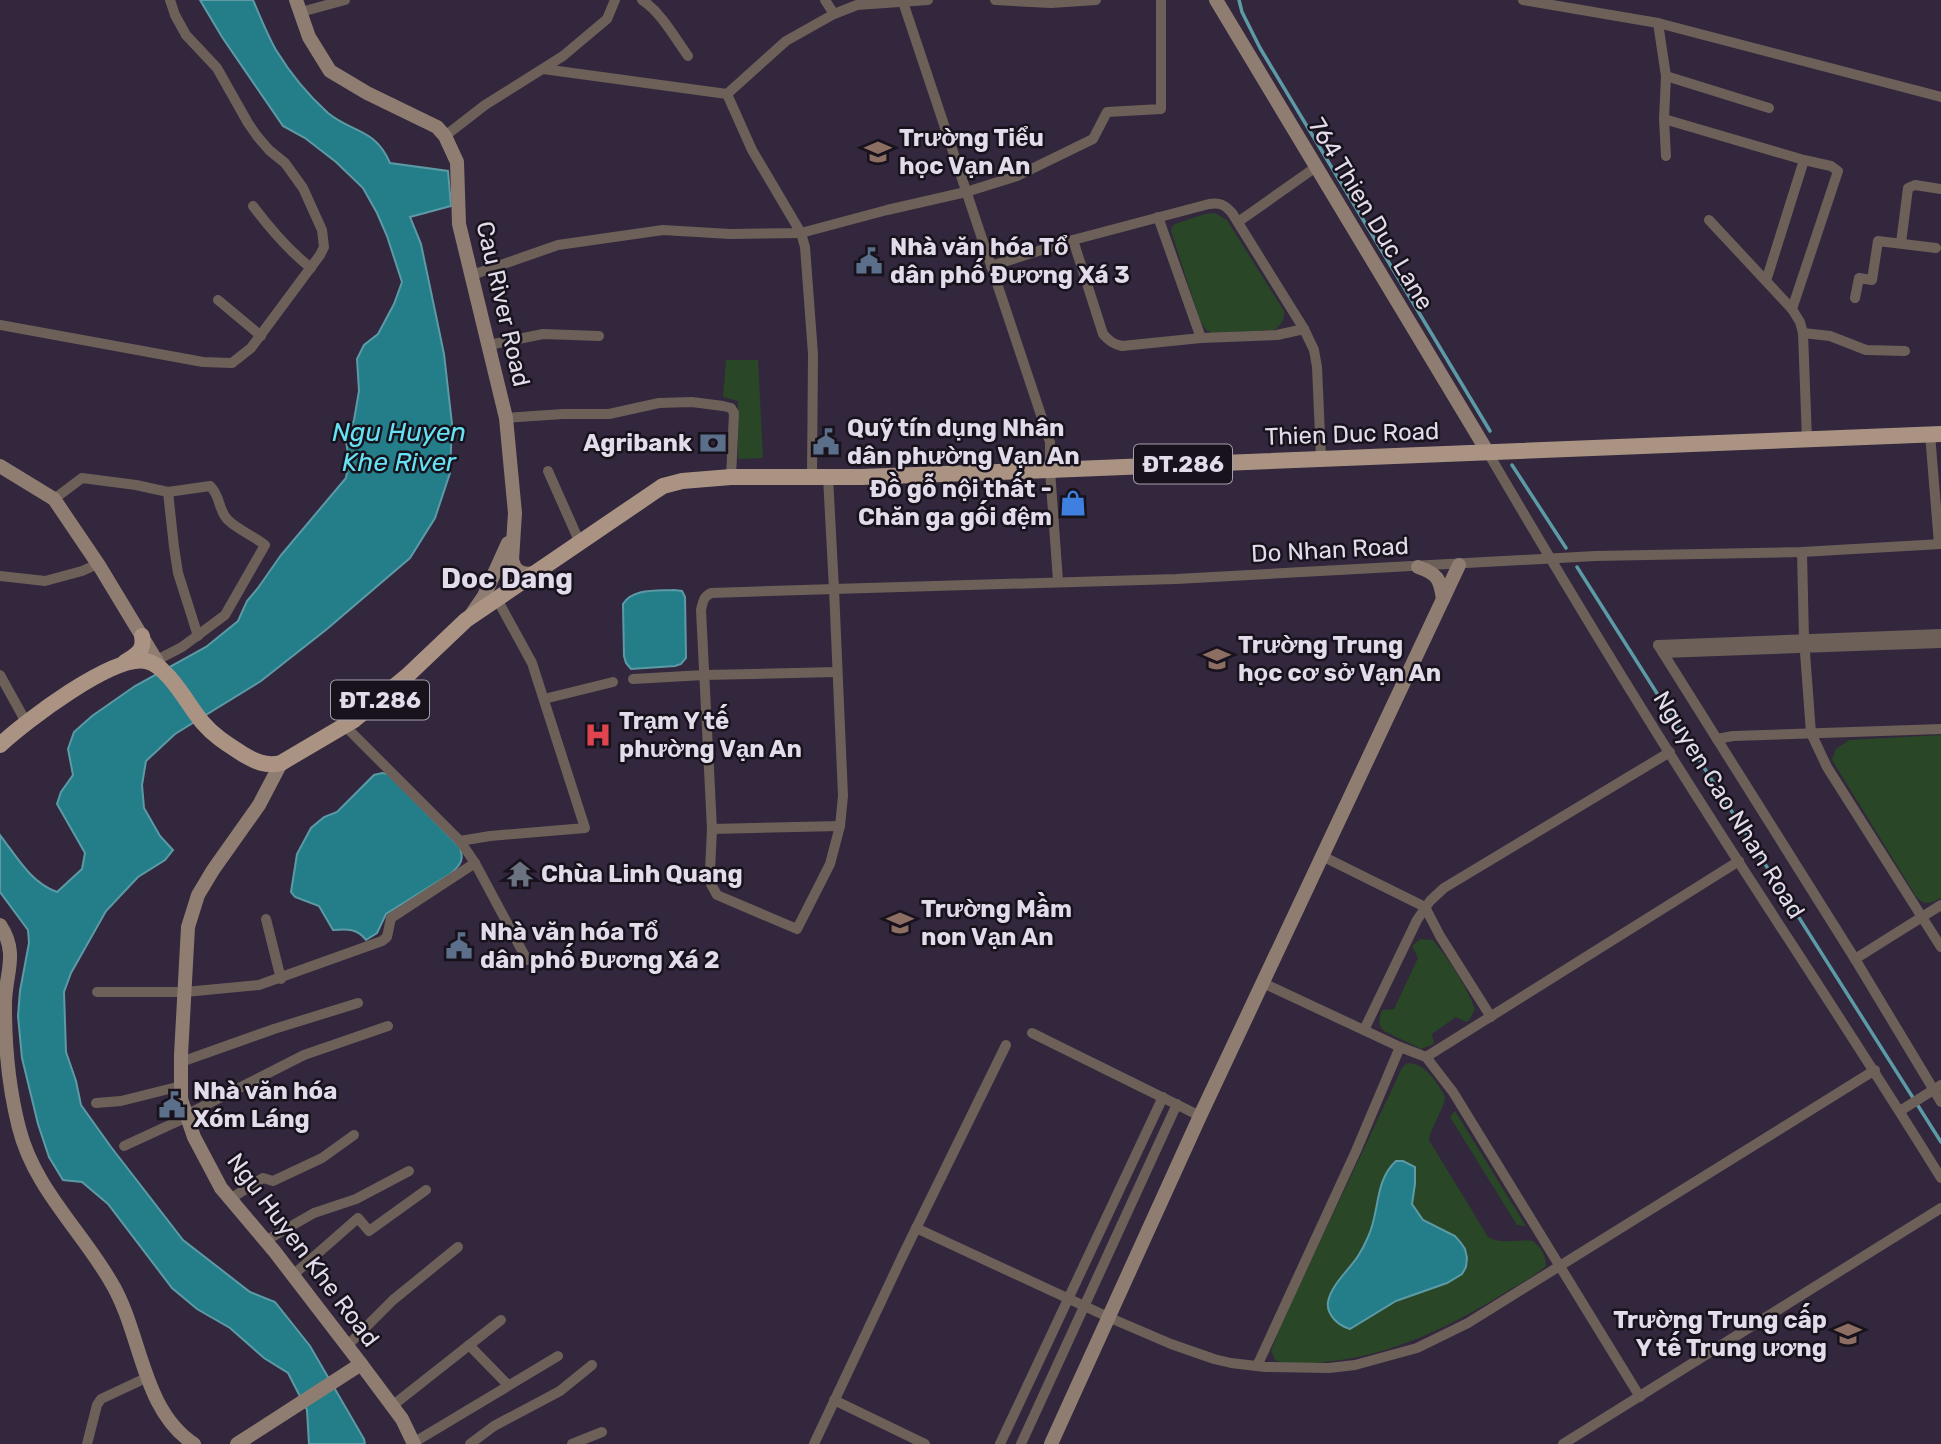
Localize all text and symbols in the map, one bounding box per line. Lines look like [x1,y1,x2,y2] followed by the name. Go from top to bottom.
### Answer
[1303,113,1439,315] street label: 764 Thien Duc Lane
[899,124,1044,180] place label: Trường Tiểu học Vạn An
[863,137,893,167] school or university icon: Trường Tiểu học Vạn An
[470,219,536,389] street label: Cau River Road
[890,233,1130,289] place label: Nhà văn hóa Tổ dân phố Đương Xá 3
[854,246,884,276] public building icon: Nhà văn hóa Tổ dân phố Đương Xá 3
[847,414,1080,470] place label: Quỹ tín dụng Nhân dân phường Vạn An
[332,417,466,478] water label: Ngu Huyen Khe River
[1264,417,1440,451] street label: Thien Duc Road
[811,427,841,457] public building icon: Quỹ tín dụng Nhân dân phường Vạn An
[698,428,728,458] bank icon: Agribank
[583,429,692,457] place label: Agribank
[1134,445,1232,484] road number: ĐT.286
[858,472,1052,531] place label: Đồ gỗ nội thất - Chăn ga gối đệm
[1058,488,1088,518] shop icon: Đồ gỗ nội thất - Chăn ga gối đệm
[1250,532,1410,568] street label: Do Nhan Road
[441,562,573,595] district label: Doc Dang
[1238,631,1441,687] place label: Trường Trung học cơ sở Vạn An
[1202,644,1232,674] school or university icon: Trường Trung học cơ sở Vạn An
[331,680,429,720] road number: ĐT.286
[1647,686,1811,924] street label: Nguyen Cao Nhan Road
[619,704,802,763] place label: Trạm Y tế phường Vạn An
[583,720,613,750] hospital icon: Trạm Y tế phường Vạn An
[505,859,535,889] temple icon: Chùa Linh Quang
[541,860,743,888] place label: Chùa Linh Quang
[921,892,1072,951] place label: Trường Mầm non Vạn An
[885,908,915,938] school or university icon: Trường Mầm non Vạn An
[480,918,719,974] place label: Nhà văn hóa Tổ dân phố Đương Xá 2
[444,931,474,961] public building icon: Nhà văn hóa Tổ dân phố Đương Xá 2
[193,1077,337,1133] place label: Nhà văn hóa Xóm Láng
[157,1090,187,1120] public building icon: Nhà văn hóa Xóm Láng
[221,1148,385,1352] street label: Ngu Huyen Khe Road
[1613,1303,1827,1362] place label: Trường Trung cấp Y tế Trung ương
[1833,1319,1863,1349] school or university icon: Trường Trung cấp Y tế Trung ương

